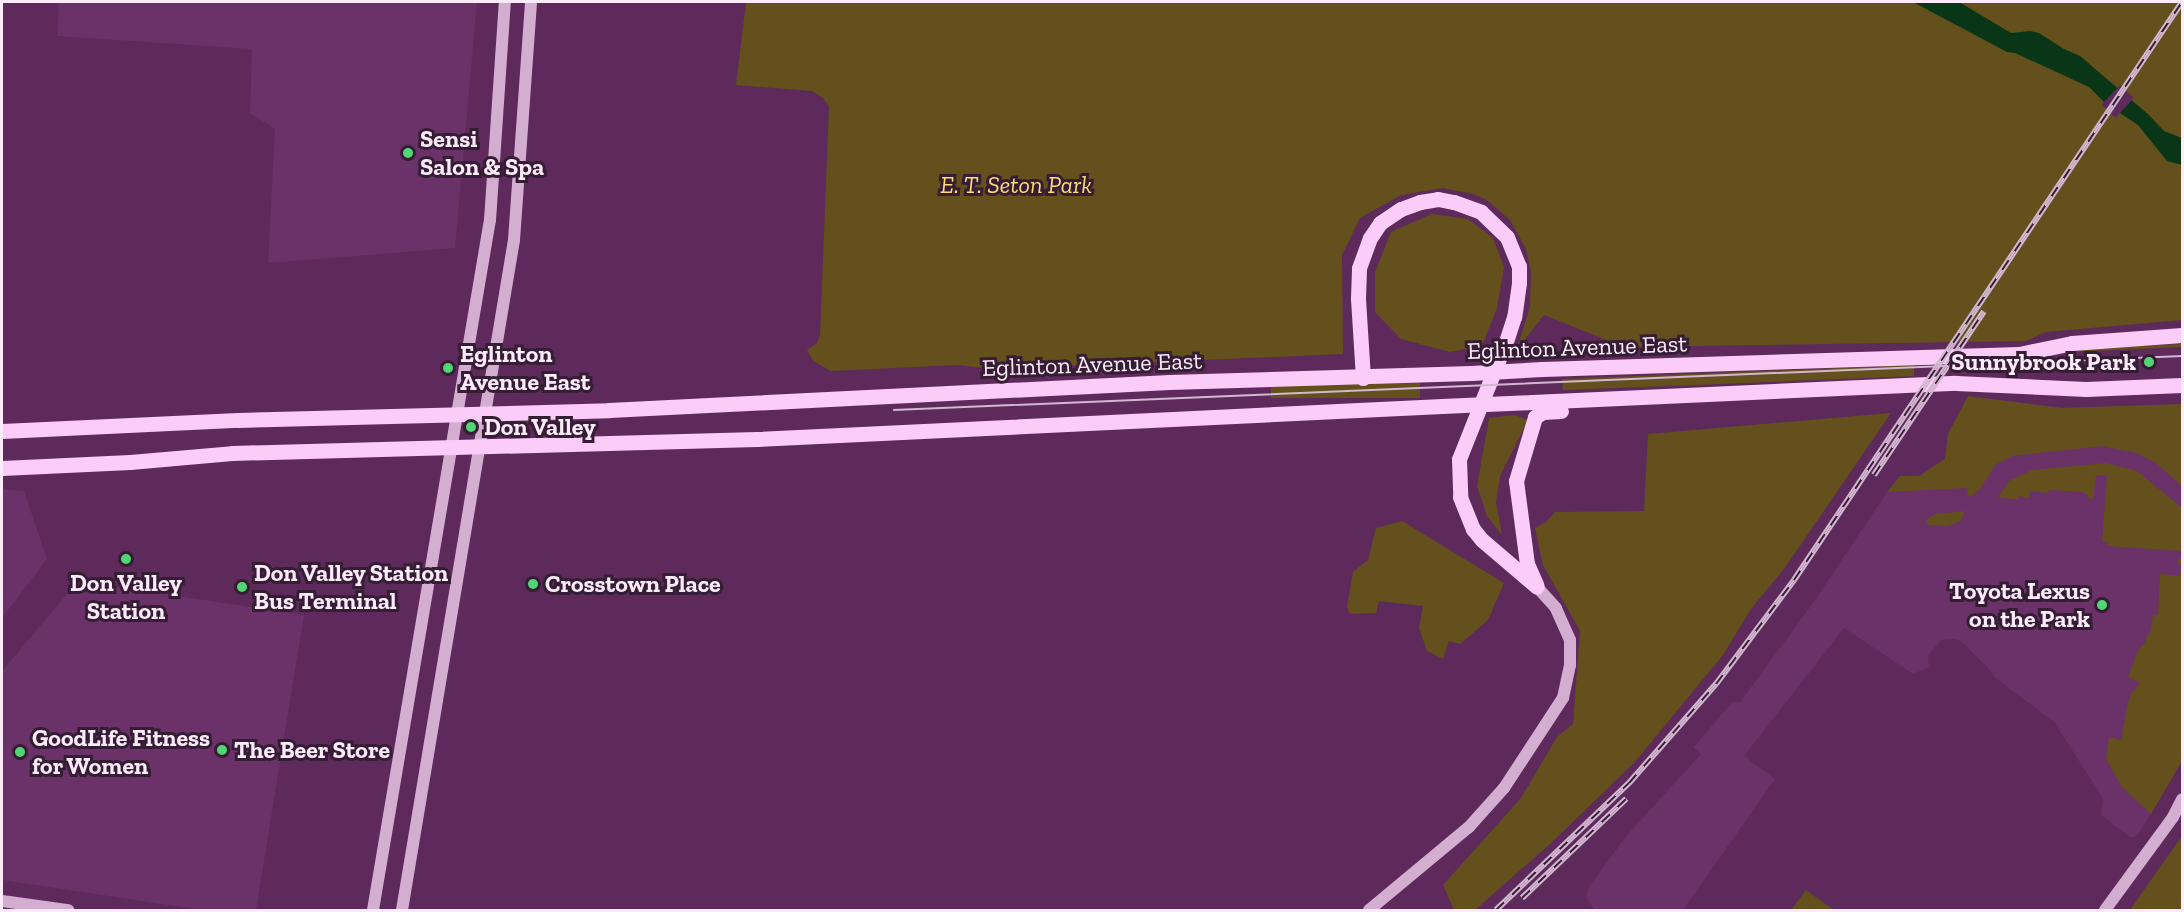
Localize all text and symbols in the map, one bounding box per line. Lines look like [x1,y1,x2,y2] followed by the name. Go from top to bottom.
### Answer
[420,125,544,181] place label: Sensi Salon & Spa
[401,146,415,160] marker: Sensi Salon & Spa
[940,171,1092,199] park label: E. T. Seton Park
[1466,329,1688,365] street label: Eglinton Avenue East
[460,340,590,396] place label: Eglinton Avenue East
[981,346,1203,382] street label: Eglinton Avenue East
[1951,348,2136,376] place label: Sunnybrook Park
[2140,353,2158,371] marker: Sunnybrook Park
[441,361,455,375] marker: Eglinton Avenue East
[484,413,597,441] place label: Don Valley
[462,418,480,436] marker: Don Valley
[119,552,133,566] marker: Don Valley Station
[254,559,450,615] place label: Don Valley Station Bus Terminal
[70,569,182,625] place label: Don Valley Station
[545,570,721,598] place label: Crosstown Place
[526,577,540,591] marker: Crosstown Place
[1949,577,2090,633] place label: Toyota Lexus on the Park
[235,580,249,594] marker: Don Valley Station Bus Terminal
[2095,598,2109,612] marker: Toyota Lexus on the Park
[32,724,210,780] place label: GoodLife Fitness for Women
[234,736,390,764] place label: The Beer Store
[215,743,229,757] marker: The Beer Store
[13,745,27,759] marker: GoodLife Fitness for Women

